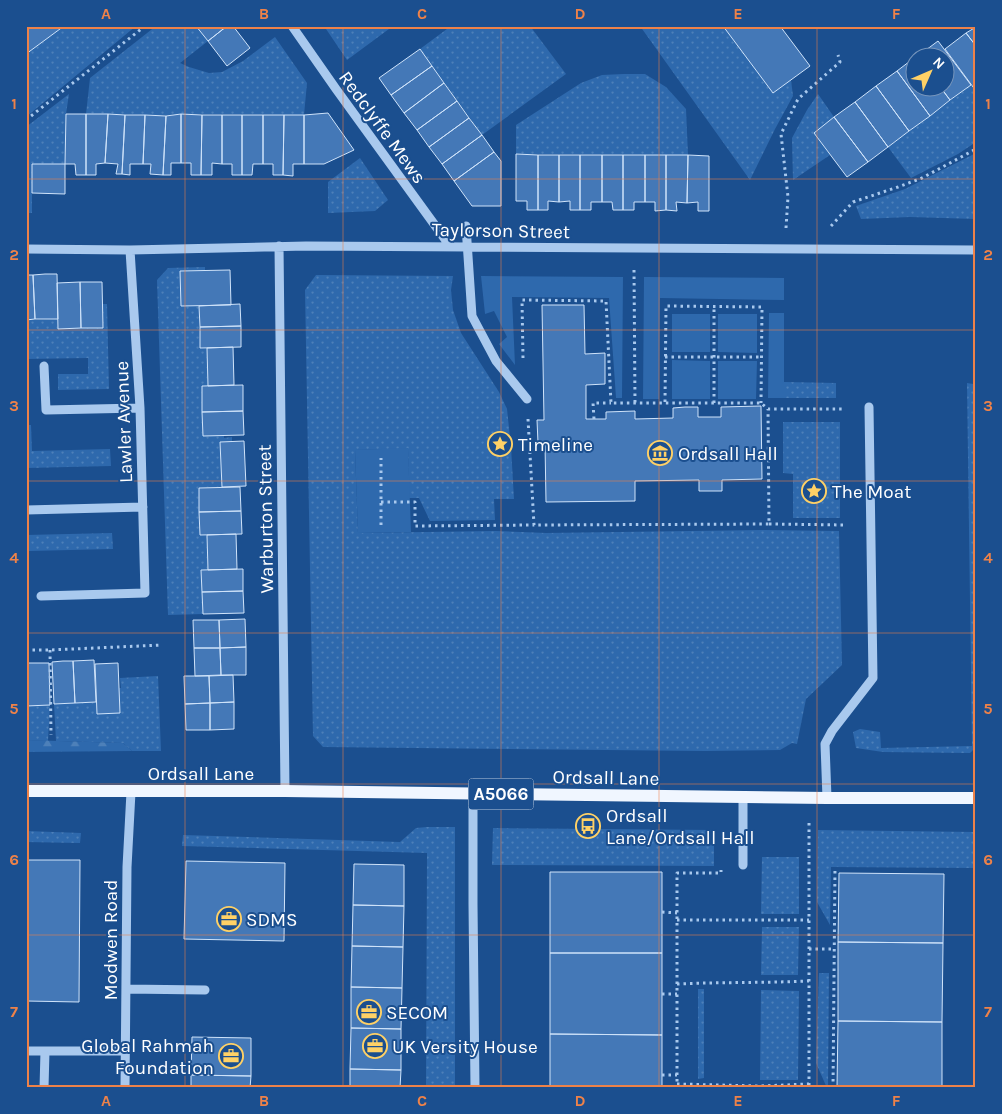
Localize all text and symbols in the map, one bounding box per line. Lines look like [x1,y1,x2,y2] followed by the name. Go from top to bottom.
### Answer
[101,4,111,23] text: A
[259,4,269,23] text: B
[417,4,427,23] text: C
[575,4,586,23] text: D
[733,4,743,23] text: E
[892,4,901,23] text: F
[904,48,954,98] north arrow
[929,54,948,73] text: N
[334,67,430,188] street label: Redclyffe Mews
[11,94,17,113] text: 1
[985,94,991,113] text: 1
[432,219,570,243] street label: Taylorson Street
[9,245,19,264] text: 2
[983,245,993,264] text: 2
[111,361,137,483] street label: Lawler Avenue
[9,396,19,415] text: 3
[983,396,993,415] text: 3
[487,431,513,457] place icon: Timeline
[518,434,593,456] place label: Timeline
[647,440,673,466] museum icon: Ordsall Hall
[678,443,778,465] place label: Ordsall Hall
[254,444,278,594] street label: Warburton Street
[801,478,827,504] place icon: The Moat
[832,481,911,503] place label: The Moat
[9,548,19,567] text: 4
[983,548,993,567] text: 4
[9,699,19,718] text: 5
[983,699,993,718] text: 5
[148,763,254,785] street label: Ordsall Lane
[553,766,659,790] street label: Ordsall Lane
[468,779,534,810] road number: A5066
[606,805,755,849] place label: Ordsall Lane/Ordsall Hall
[575,813,601,839] bus stop icon: Ordsall Lane/Ordsall Hall
[9,850,19,869] text: 6
[983,850,993,869] text: 6
[100,880,122,1000] street label: Modwen Road
[216,906,242,932] office icon: SDMS
[246,909,298,931] place label: SDMS
[356,999,382,1025] office icon: SECOM
[10,1002,18,1021] text: 7
[386,1002,448,1024] place label: SECOM
[984,1002,992,1021] text: 7
[362,1033,388,1059] office icon: UK Versity House
[81,1035,214,1079] place label: Global Rahmah Foundation
[392,1036,538,1058] place label: UK Versity House
[218,1043,244,1069] office icon: Global Rahmah Foundation
[101,1091,111,1110] text: A
[259,1091,269,1110] text: B
[417,1091,427,1110] text: C
[575,1091,586,1110] text: D
[733,1091,743,1110] text: E
[892,1091,901,1110] text: F

